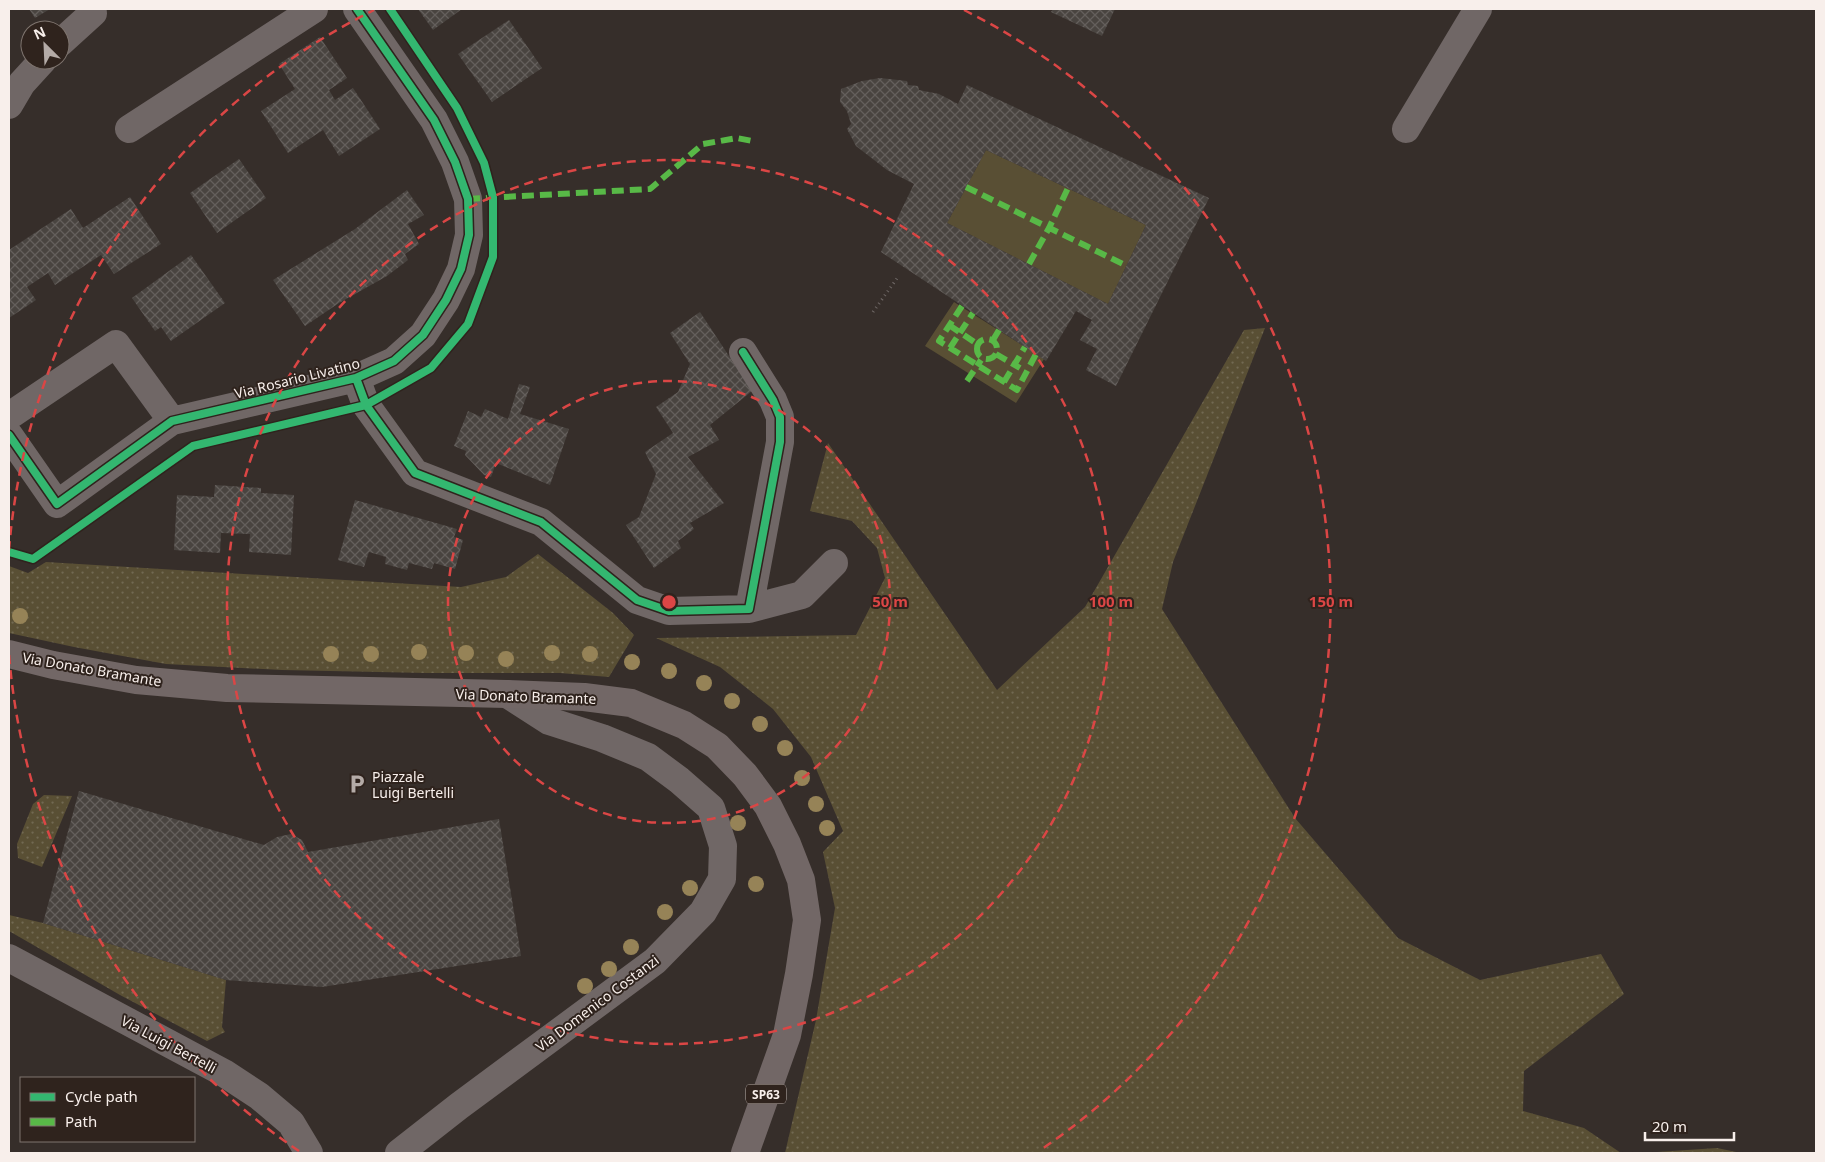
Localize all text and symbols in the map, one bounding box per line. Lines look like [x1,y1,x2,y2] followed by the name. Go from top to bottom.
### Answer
[20,20,70,70] north arrow
[30,22,49,44] text: N
[232,353,362,403] street label: Via Rosario Livatino
[872,591,908,611] text: 50 m
[1089,591,1133,611] text: 100 m
[1309,591,1353,611] text: 150 m
[660,593,678,611] centre of rings
[21,647,163,691] street label: Via Donato Bramante
[455,684,597,708] street label: Via Donato Bramante
[372,767,454,802] place label: Piazzale Luigi Bertelli
[346,773,368,795] parking icon: Piazzale Luigi Bertelli
[531,950,663,1056] street label: Via Domenico Costanzi
[118,1011,220,1077] street label: Via Luigi Bertelli
[20,1077,195,1142] legend
[746,1084,786,1104] road number: SP63
[65,1086,138,1106] text: Cycle path
[1645,1110,1734,1142] scale bar
[65,1111,97,1131] text: Path
[1652,1116,1687,1136] text: 20 m

